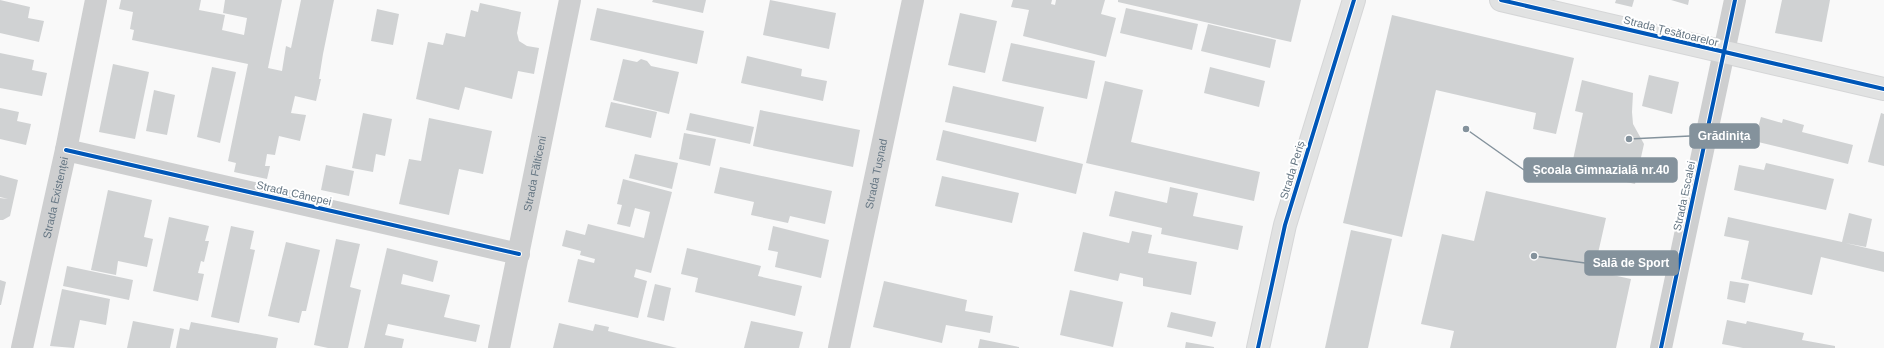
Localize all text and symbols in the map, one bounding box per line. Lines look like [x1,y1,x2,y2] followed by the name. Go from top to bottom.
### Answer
[1622,13,1720,49] street label: Strada Țesătoarelor
[1690,124,1759,148] callout: Grădinița
[1698,129,1751,143] text: Grădinița
[521,135,548,212] street label: Strada Fălticeni
[863,138,889,210] street label: Strada Tușnad
[1277,139,1307,201] street label: Strada Periș
[41,156,70,240] street label: Strada Existenței
[1524,158,1677,182] callout: Școala Gimnazială nr.40
[1671,160,1697,232] street label: Strada Escalei
[1533,163,1670,177] text: Școala Gimnazială nr.40
[255,179,333,207] street label: Strada Cânepei
[1585,251,1678,275] callout: Sală de Sport
[1593,256,1669,270] text: Sală de Sport

